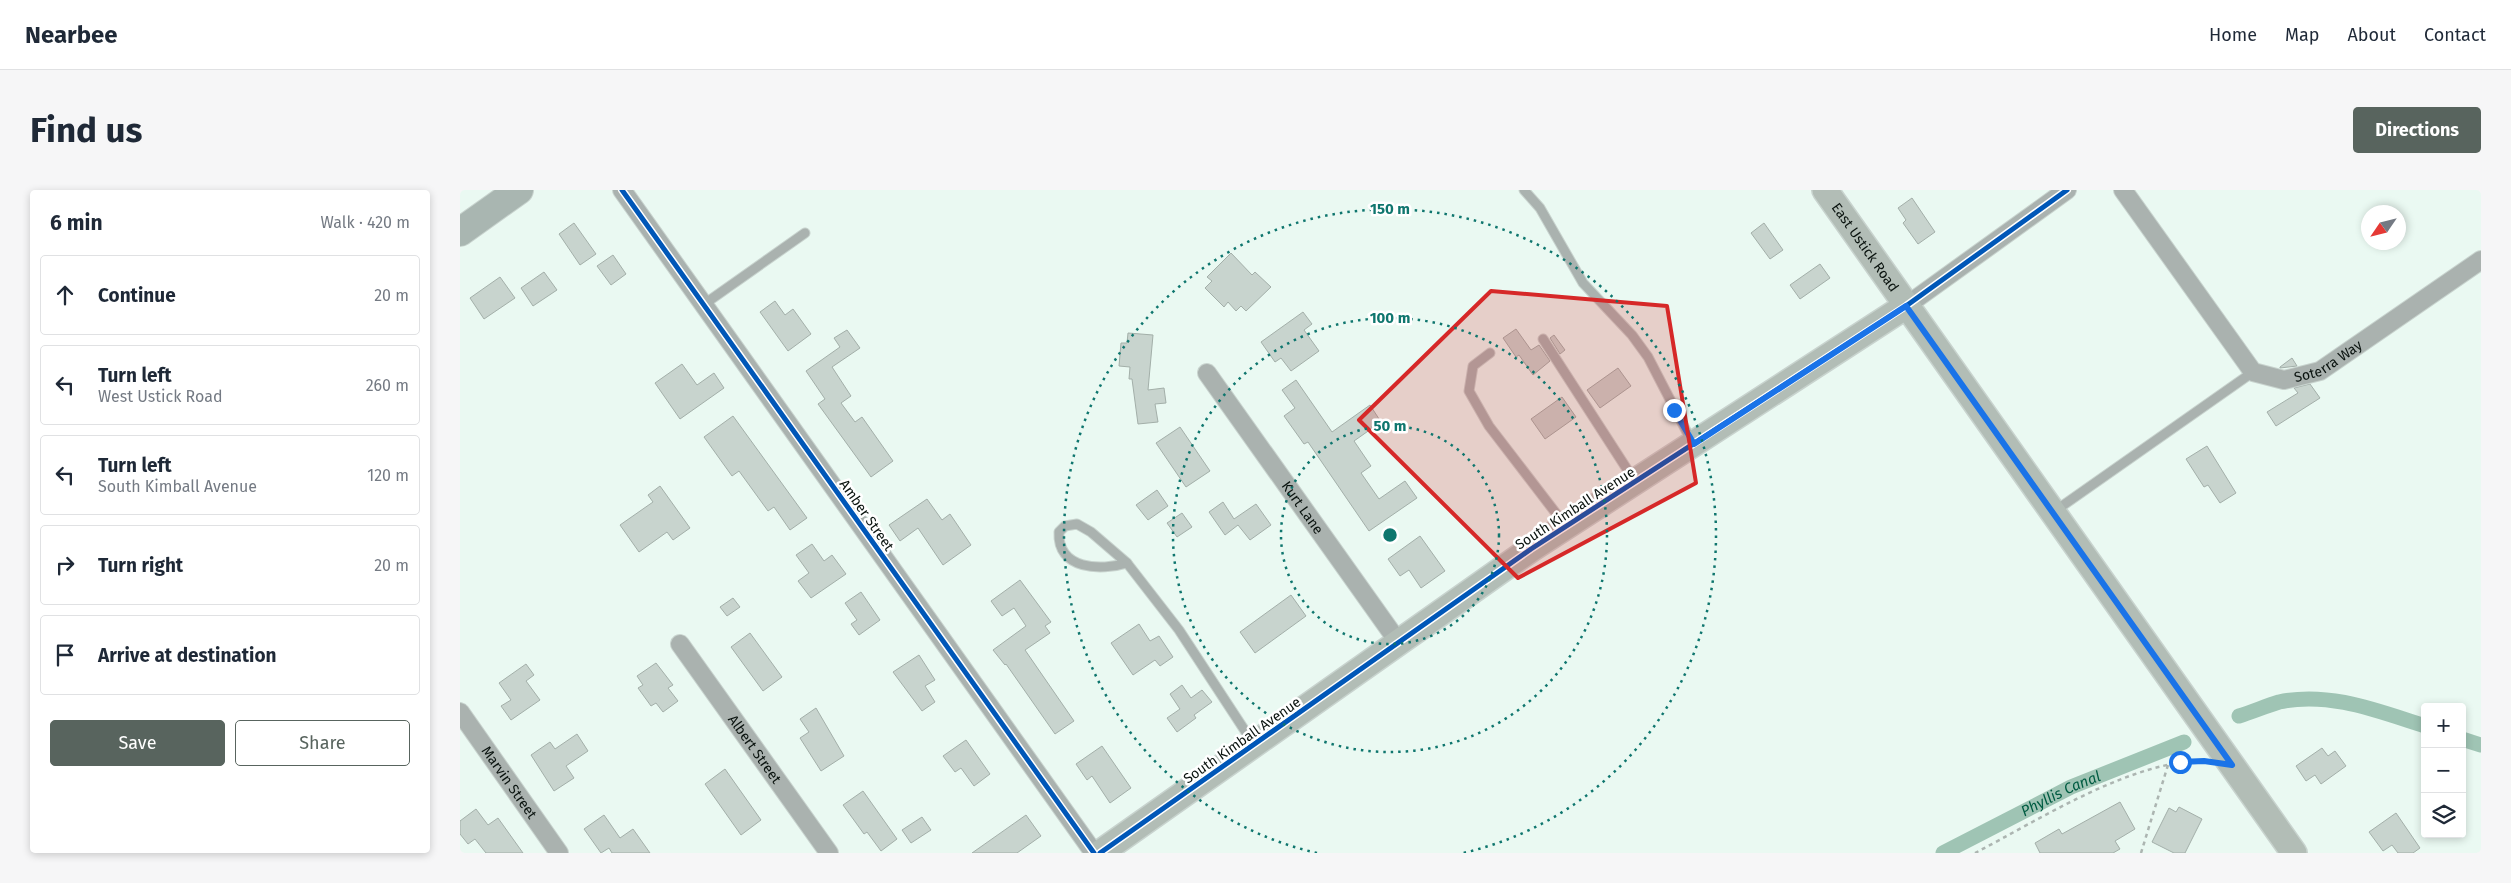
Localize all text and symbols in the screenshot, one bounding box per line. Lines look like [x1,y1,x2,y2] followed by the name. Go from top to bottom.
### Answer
[25,21,118,49] text: Nearbee
[2209,24,2257,46] text: Home
[2285,24,2319,46] text: Map
[2347,24,2396,46] text: About
[2424,24,2486,46] text: Contact
[2353,107,2481,153] button: Directions
[30,109,142,151] text: Find us
[1370,200,1410,218] text: 150 m
[1828,200,1902,295] street label: East Ustick Road
[2361,205,2406,250] north arrow
[50,210,103,236] text: 6 min
[321,213,410,232] text: Walk · 420 m
[51,281,79,309] icon: ahead
[98,284,176,307] text: Continue
[374,286,409,305] text: 20 m
[1370,309,1410,327] text: 100 m
[2292,337,2365,386] street label: Soterra Way
[98,364,172,387] text: Turn left
[51,371,79,399] icon: left
[366,376,409,395] text: 260 m
[98,387,223,406] text: West Ustick Road
[1663,399,1686,422] route end
[1373,417,1407,435] text: 50 m
[98,454,172,477] text: Turn left
[51,461,79,489] icon: left
[1512,463,1638,553] street label: South Kimball Avenue
[367,466,409,485] text: 120 m
[836,476,898,555] street label: Amber Street
[98,477,257,496] text: South Kimball Avenue
[1278,478,1327,537] street label: Kurt Lane
[1381,526,1399,544] centre of rings
[51,551,79,579] icon: right
[98,554,183,577] text: Turn right
[374,556,409,575] text: 20 m
[51,641,79,669] icon: arrive
[98,644,277,667] text: Arrive at destination
[1180,694,1304,787] street label: South Kimball Avenue
[2421,703,2466,838] map controls
[2421,703,2466,748] button: +
[724,712,785,788] street label: Albert Street
[50,720,225,766] button: Save
[235,720,410,766] button: Share
[478,743,541,823] street label: Marvin Street
[2421,748,2466,793] button: −
[2169,751,2192,774] route start
[2018,767,2103,820] water label: Phyllis Canal
[2421,793,2466,838] button: layers

